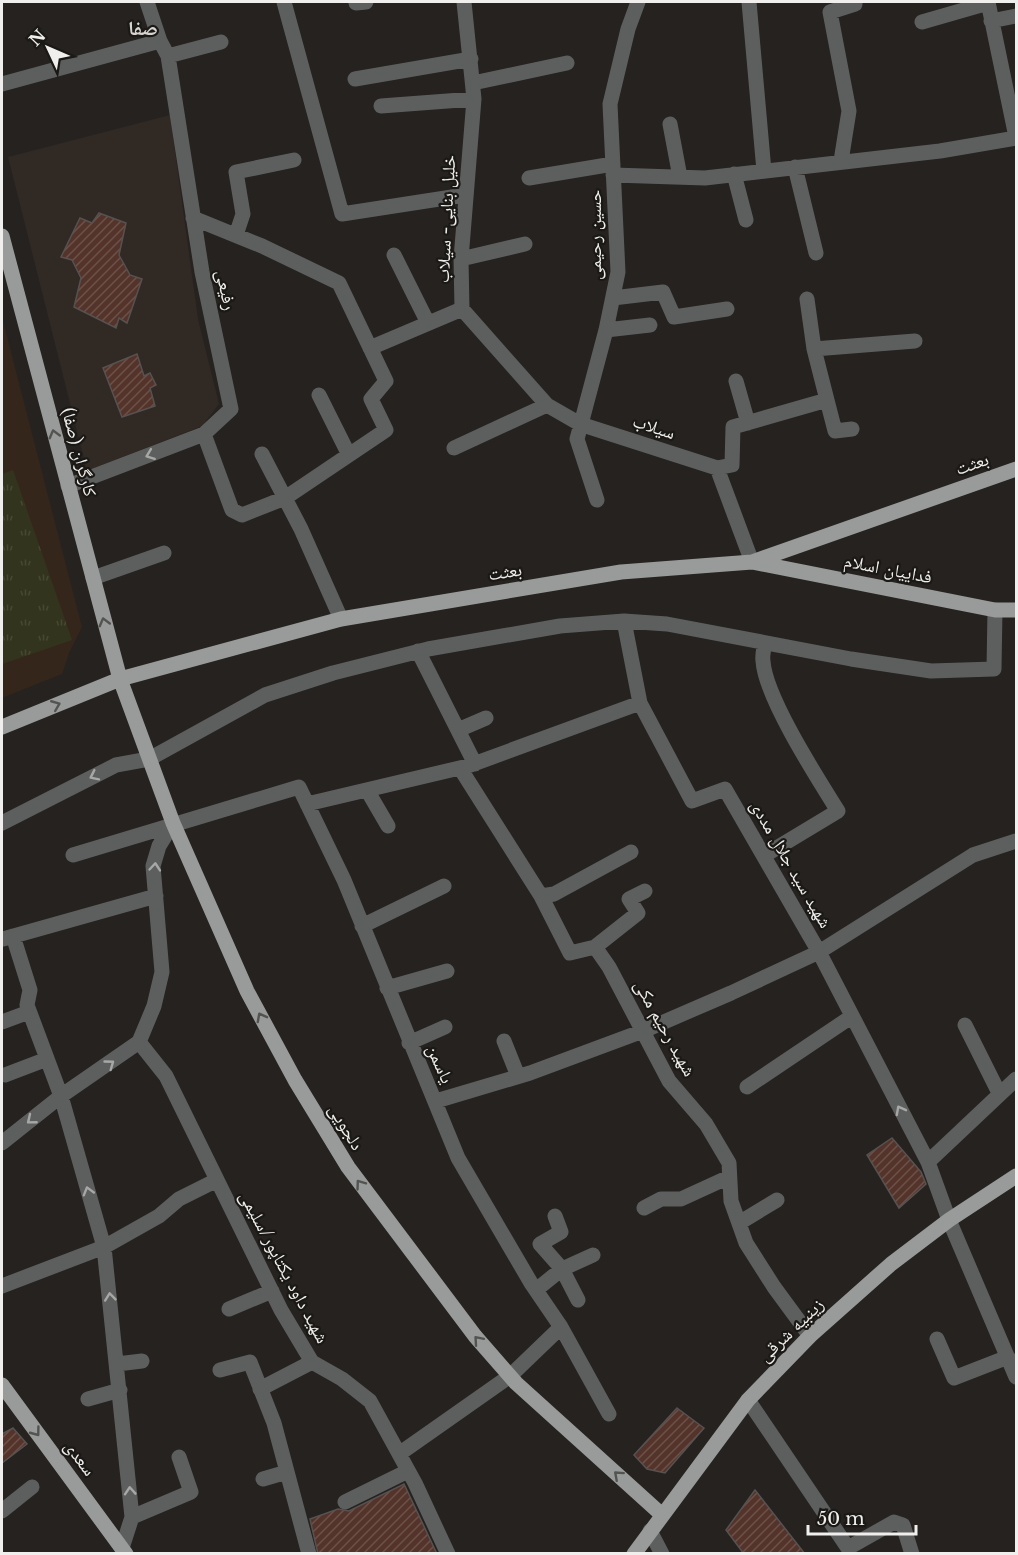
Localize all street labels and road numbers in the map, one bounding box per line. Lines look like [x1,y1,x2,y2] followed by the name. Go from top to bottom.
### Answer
[432,154,460,284] street label: خلیل بنایی- سیلاب
[584,190,606,280] street label: حسین رحیمی
[211,268,241,312] street label: رفیعی
[57,405,102,499] street label: کارگران (صفا)
[630,410,678,444] street label: سیلاب
[953,448,992,480] street label: بعثت
[842,550,934,589] street label: فداییان اسلام
[487,559,523,585] street label: بعثت
[745,796,837,932] street label: شهید سید جلال مددی
[629,976,701,1081] street label: شهید رحیم مکی
[422,1041,458,1087] street label: یاسمن
[324,1100,368,1154] street label: دلجویی
[234,1187,334,1347] street label: شهید داود یکتاپور/سلیمی
[754,1293,828,1367] street label: زینبیه شرقی
[59,1436,101,1480] street label: سعدی

